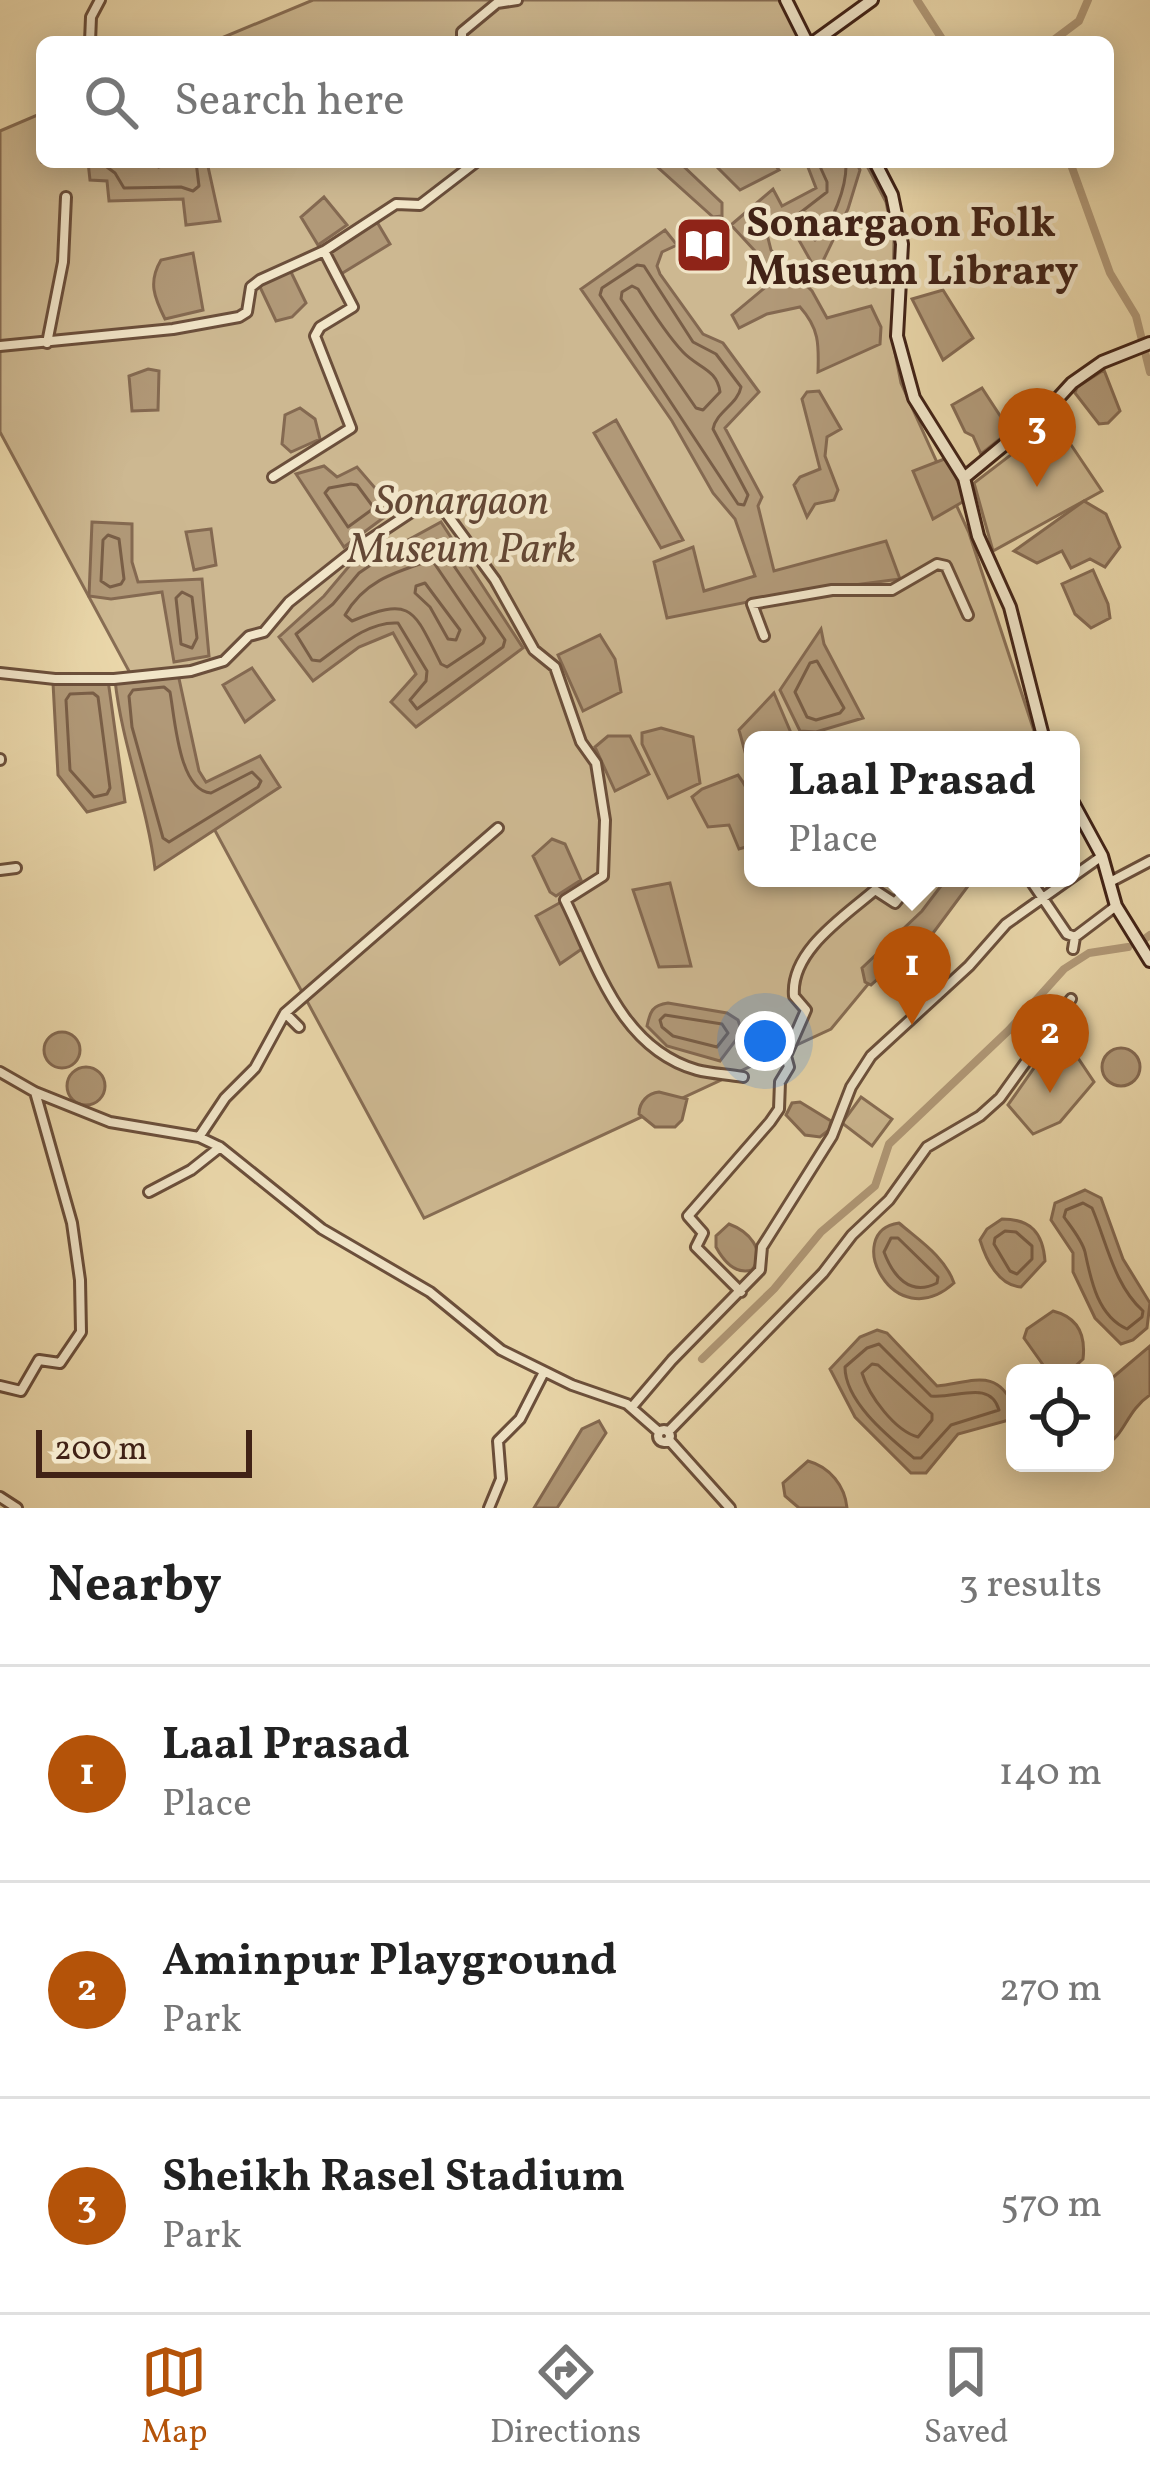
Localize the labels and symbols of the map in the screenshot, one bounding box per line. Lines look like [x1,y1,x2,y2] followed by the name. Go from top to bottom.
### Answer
[746,196,1079,303] place label: Sonargaon Folk Museum Library
[673,214,735,276] library icon: Sonargaon Folk Museum Library
[998,388,1076,487] pin: 3
[346,474,576,581] park label: Sonargaon Museum Park
[873,926,951,1025] pin: 1
[1011,994,1089,1093] pin: 2
[735,1011,795,1071] your location
[36,1424,252,1477] scale bar

